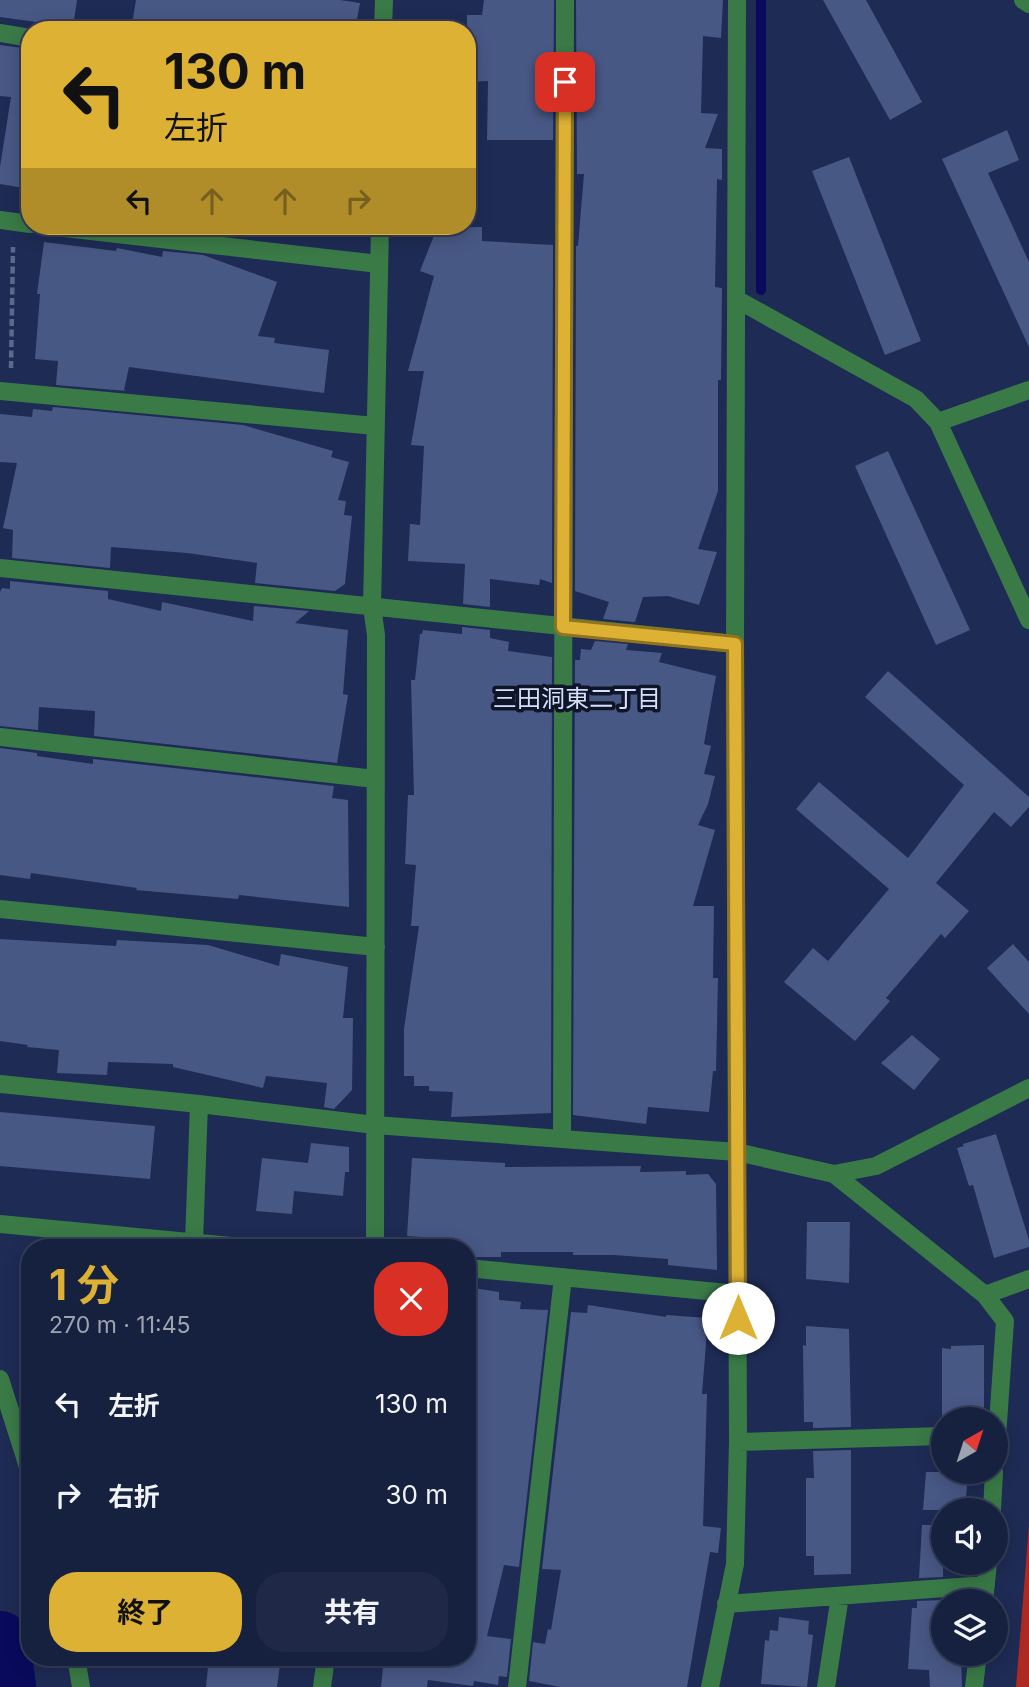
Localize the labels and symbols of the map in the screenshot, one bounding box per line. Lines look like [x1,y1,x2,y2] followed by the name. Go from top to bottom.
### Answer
[535,52,595,112] pin
[493,684,661,713] district label: 三田洞東二丁目
[701,1281,775,1355] position arrow
[931,1407,1008,1484] north arrow

